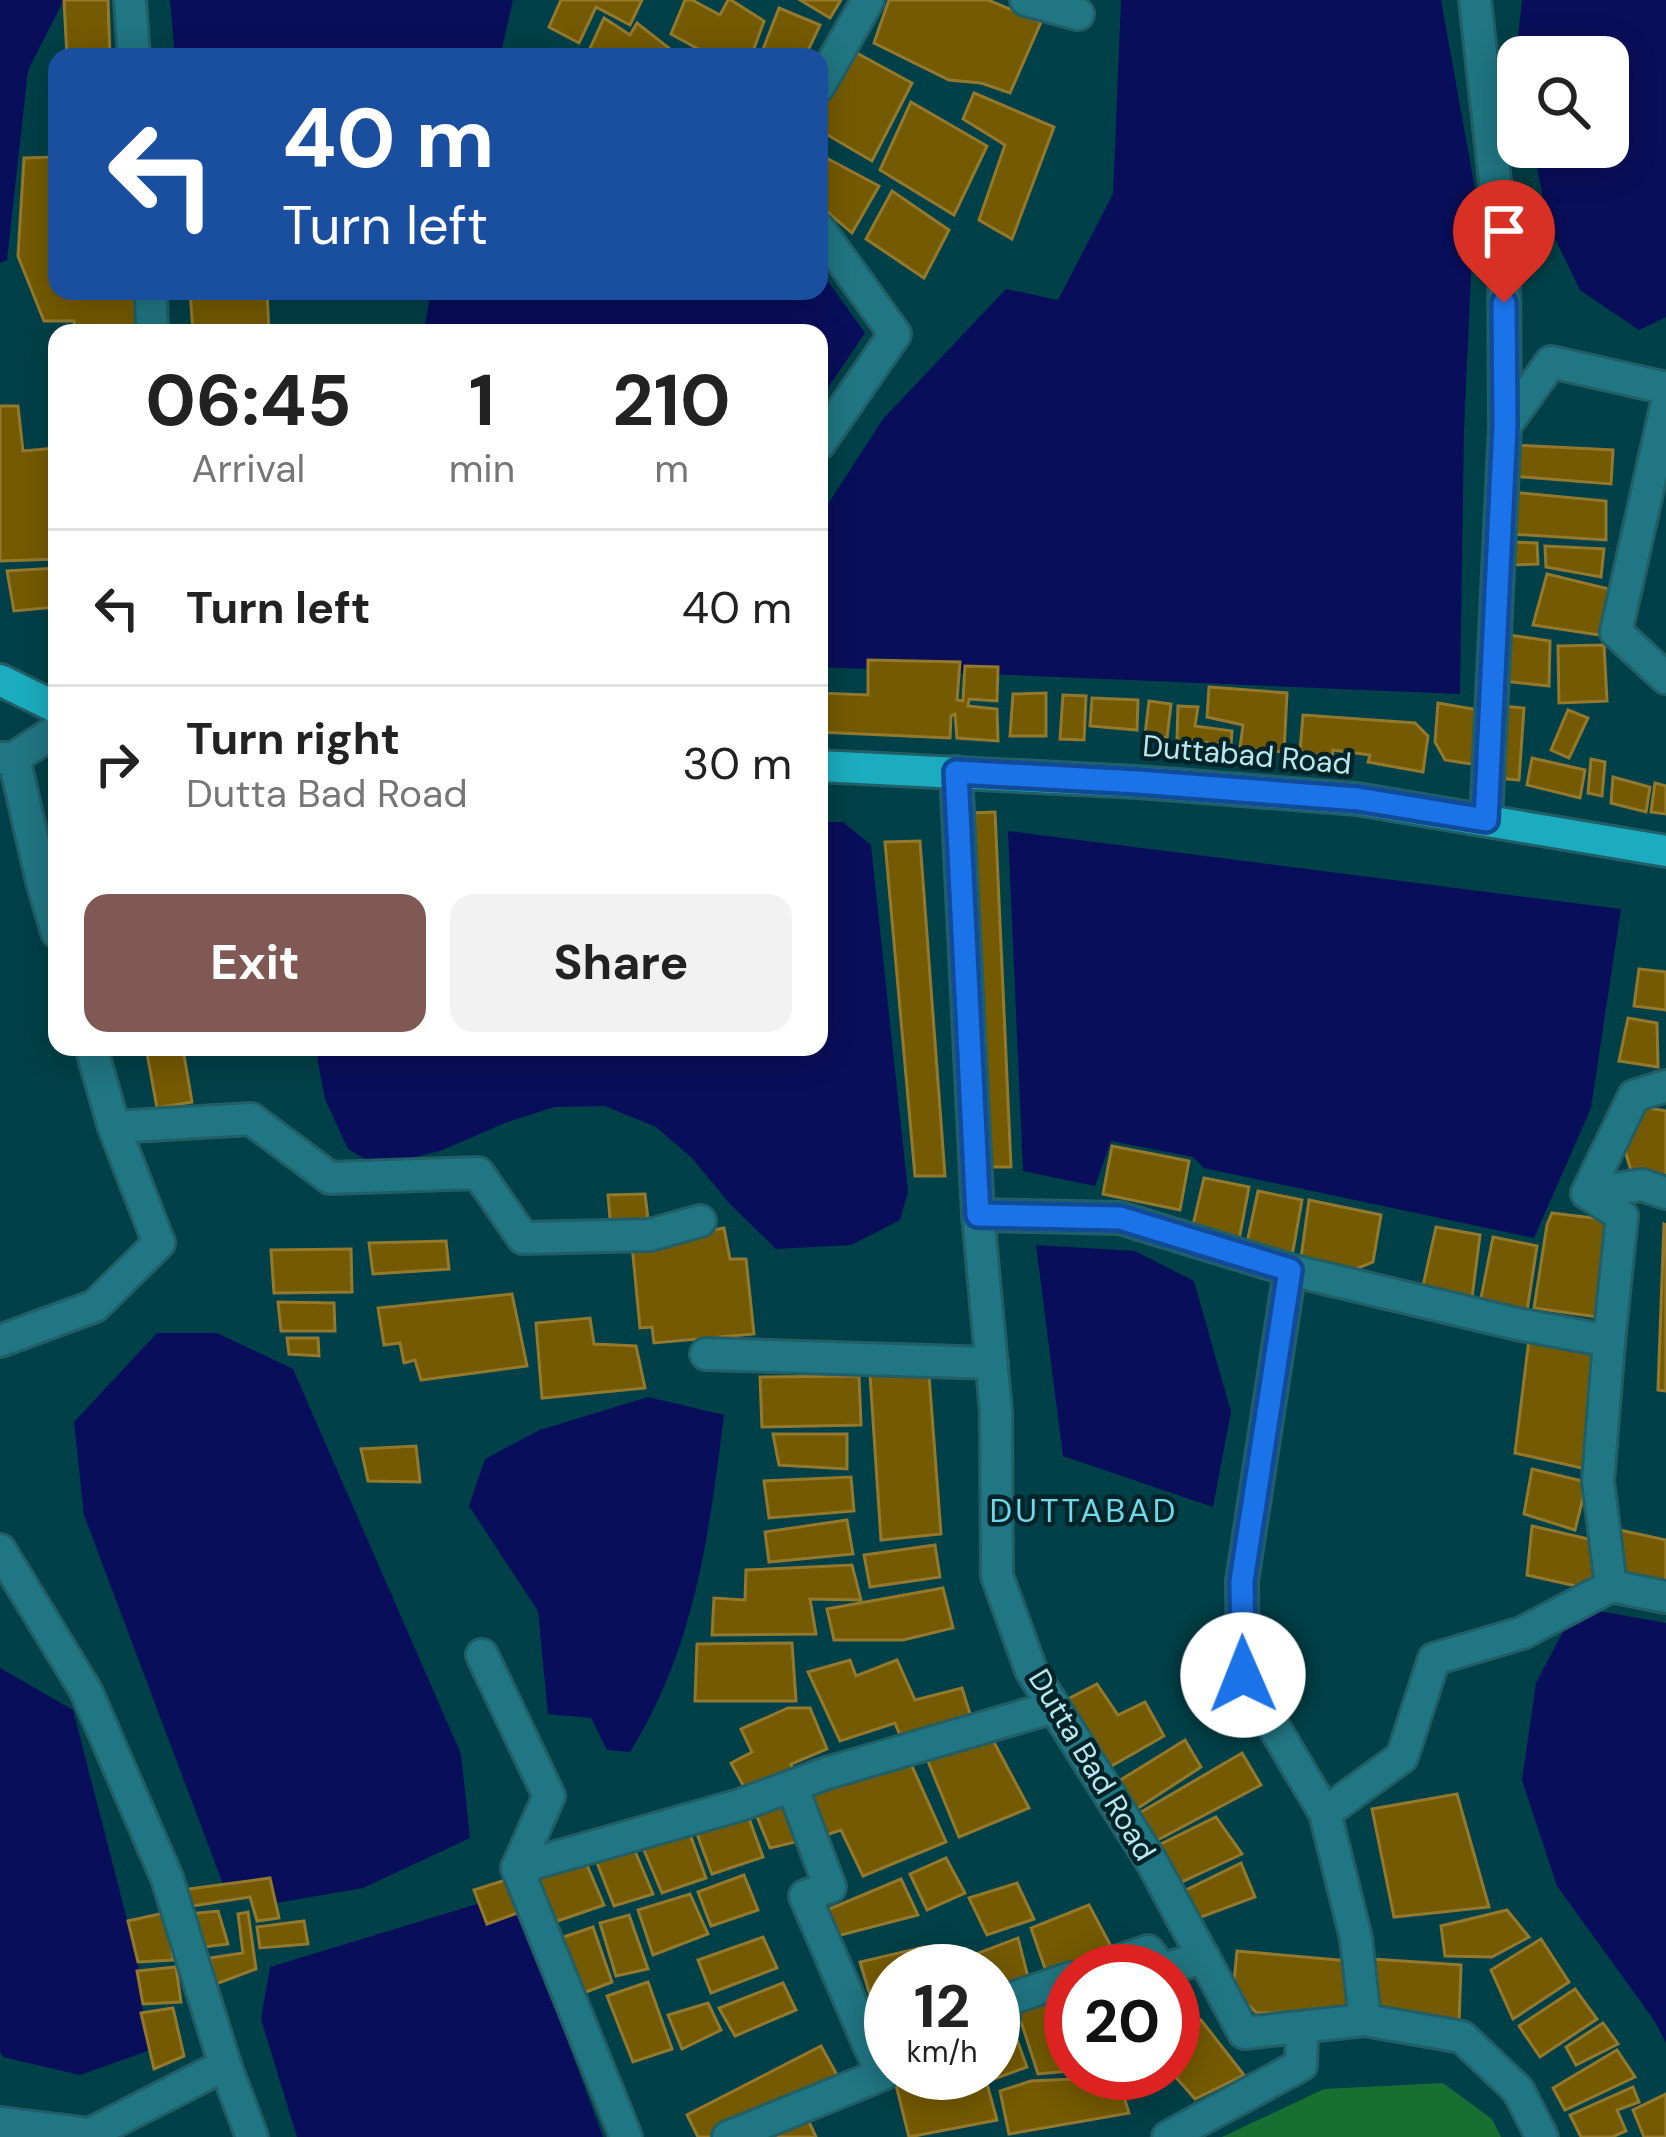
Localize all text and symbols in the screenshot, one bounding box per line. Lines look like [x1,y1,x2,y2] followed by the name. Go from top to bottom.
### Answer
[1497,36,1629,168] map controls
[1497,36,1629,168] button: search
[282,84,495,193] text: 40 m
[84,96,240,252] icon: left
[1453,180,1555,303] pin
[282,190,488,261] text: Turn left
[1471,198,1537,264] icon: arrive
[145,354,351,447] text: 06:45
[469,354,495,447] text: 1
[612,354,731,447] text: 210
[192,443,305,494] text: Arrival
[449,443,515,494] text: min
[654,443,689,494] text: m
[84,575,150,641] icon: left
[186,578,370,637] text: Turn left
[682,578,792,637] text: 40 m
[186,709,400,768] text: Turn right
[1141,726,1353,783] street label: Duttabad Road
[84,731,150,797] icon: right
[683,734,792,793] text: 30 m
[186,768,468,819] text: Dutta Bad Road
[84,894,426,1032] button: Exit
[450,894,792,1032] button: Share
[990,1489,1178,1532] district label: DUTTABAD
[1180,1612,1306,1738] position arrow
[1020,1662,1165,1868] street label: Dutta Bad Road
[1044,1944,1200,2100] speed limit sign: 20
[914,1967,970,2046] text: 12
[907,2032,977,2071] text: km/h

